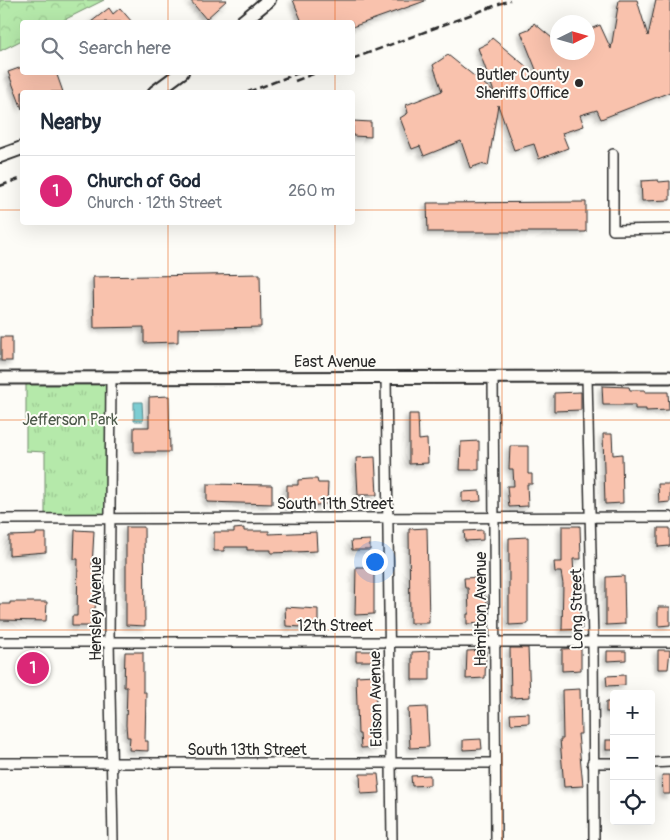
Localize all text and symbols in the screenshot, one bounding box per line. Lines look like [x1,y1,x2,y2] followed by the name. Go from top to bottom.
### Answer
[550,15,595,60] north arrow
[20,20,355,75] search box
[38,34,66,62] icon: search
[78,36,171,60] text: Search here
[475,65,569,103] place label: Butler County Sheriffs Office
[573,77,585,89] marker: Butler County Sheriffs Office
[40,109,101,136] text: Nearby
[87,169,201,193] text: Church of God
[53,181,59,201] text: 1
[288,181,335,201] text: 260 m
[87,193,222,213] text: Church · 12th Street
[294,352,376,372] street label: East Avenue
[22,410,118,430] park label: Jefferson Park
[277,494,394,514] street label: South 11th Street
[362,549,388,575] your location
[471,551,491,667] street label: Hamilton Avenue
[86,557,106,661] street label: Hensley Avenue
[566,568,588,650] street label: Long Street
[297,616,374,636] street label: 12th Street
[17,649,49,687] pin: 1
[365,651,387,747] street label: Edison Avenue
[610,690,655,825] map controls
[610,690,655,735] button: +
[610,735,655,780] button: −
[187,740,307,760] street label: South 13th Street
[610,780,655,825] button: locate

